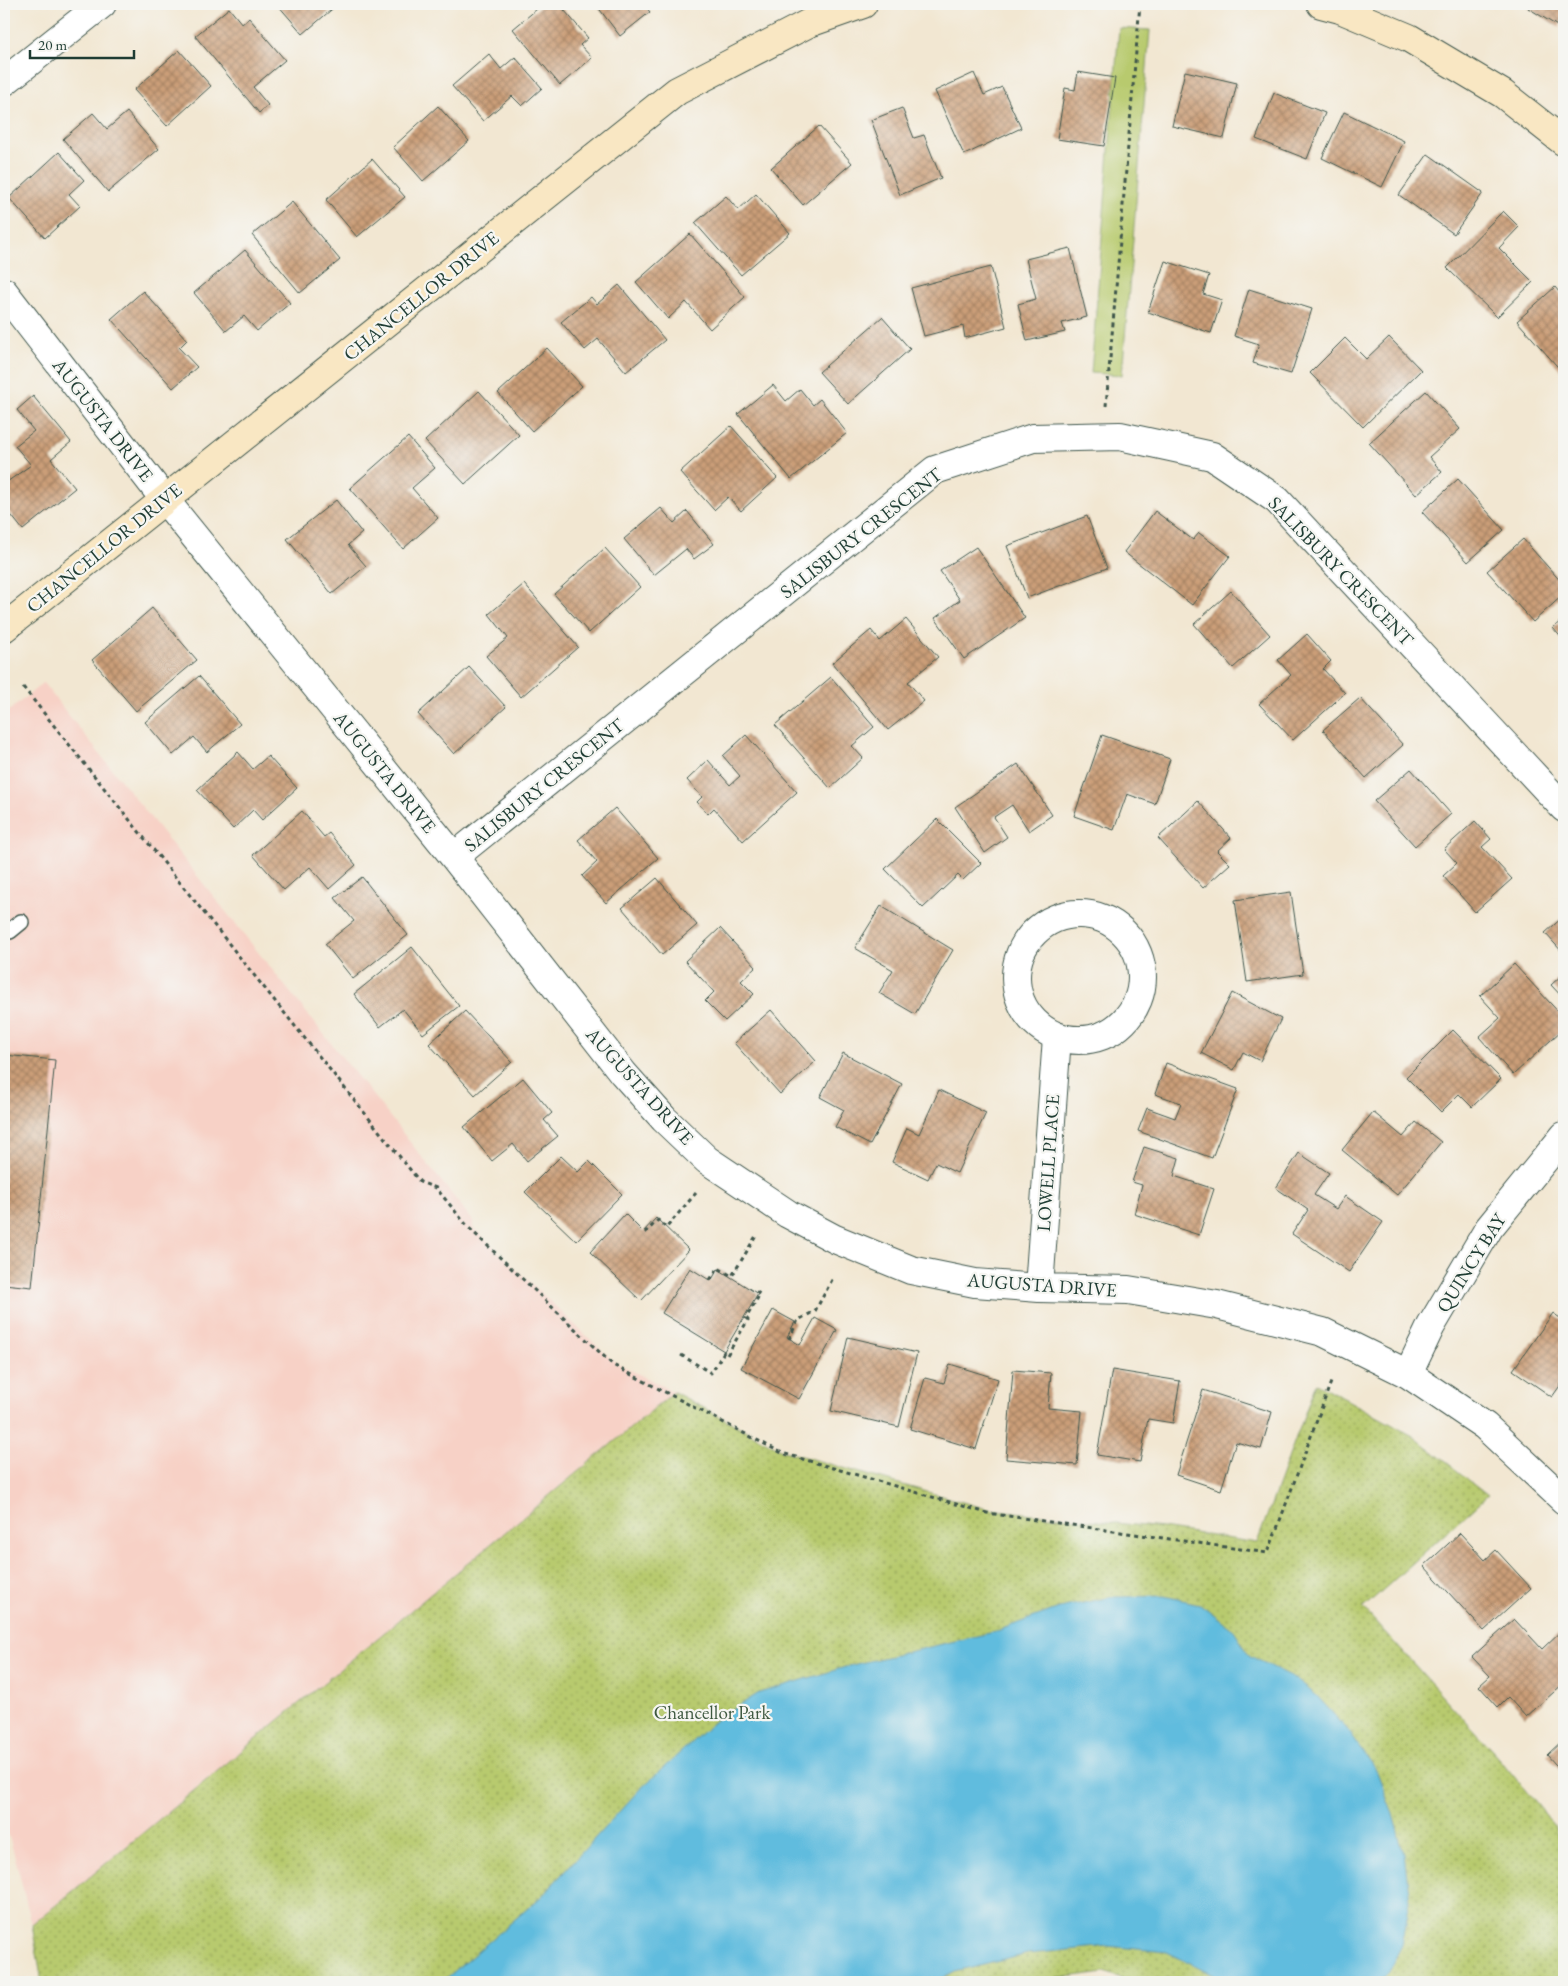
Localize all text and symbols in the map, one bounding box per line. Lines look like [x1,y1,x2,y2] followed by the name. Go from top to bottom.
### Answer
[30,28,134,60] scale bar
[38,35,67,54] text: 20 m
[338,225,504,366] street label: CHANCELLOR DRIVE
[46,353,159,487] street label: AUGUSTA DRIVE
[775,462,947,604] street label: SALISBURY CRESCENT
[21,477,187,618] street label: CHANCELLOR DRIVE
[1263,491,1419,651] street label: SALISBURY CRESCENT
[328,705,442,838] street label: AUGUSTA DRIVE
[459,713,629,857] street label: SALISBURY CRESCENT
[580,1021,700,1150] street label: AUGUSTA DRIVE
[1031,1093,1065,1232] street label: LOWELL PLACE
[1431,1208,1512,1317] street label: QUINCY BAY
[965,1267,1118,1303] street label: AUGUSTA DRIVE
[654,1700,771,1725] park label: Chancellor Park

